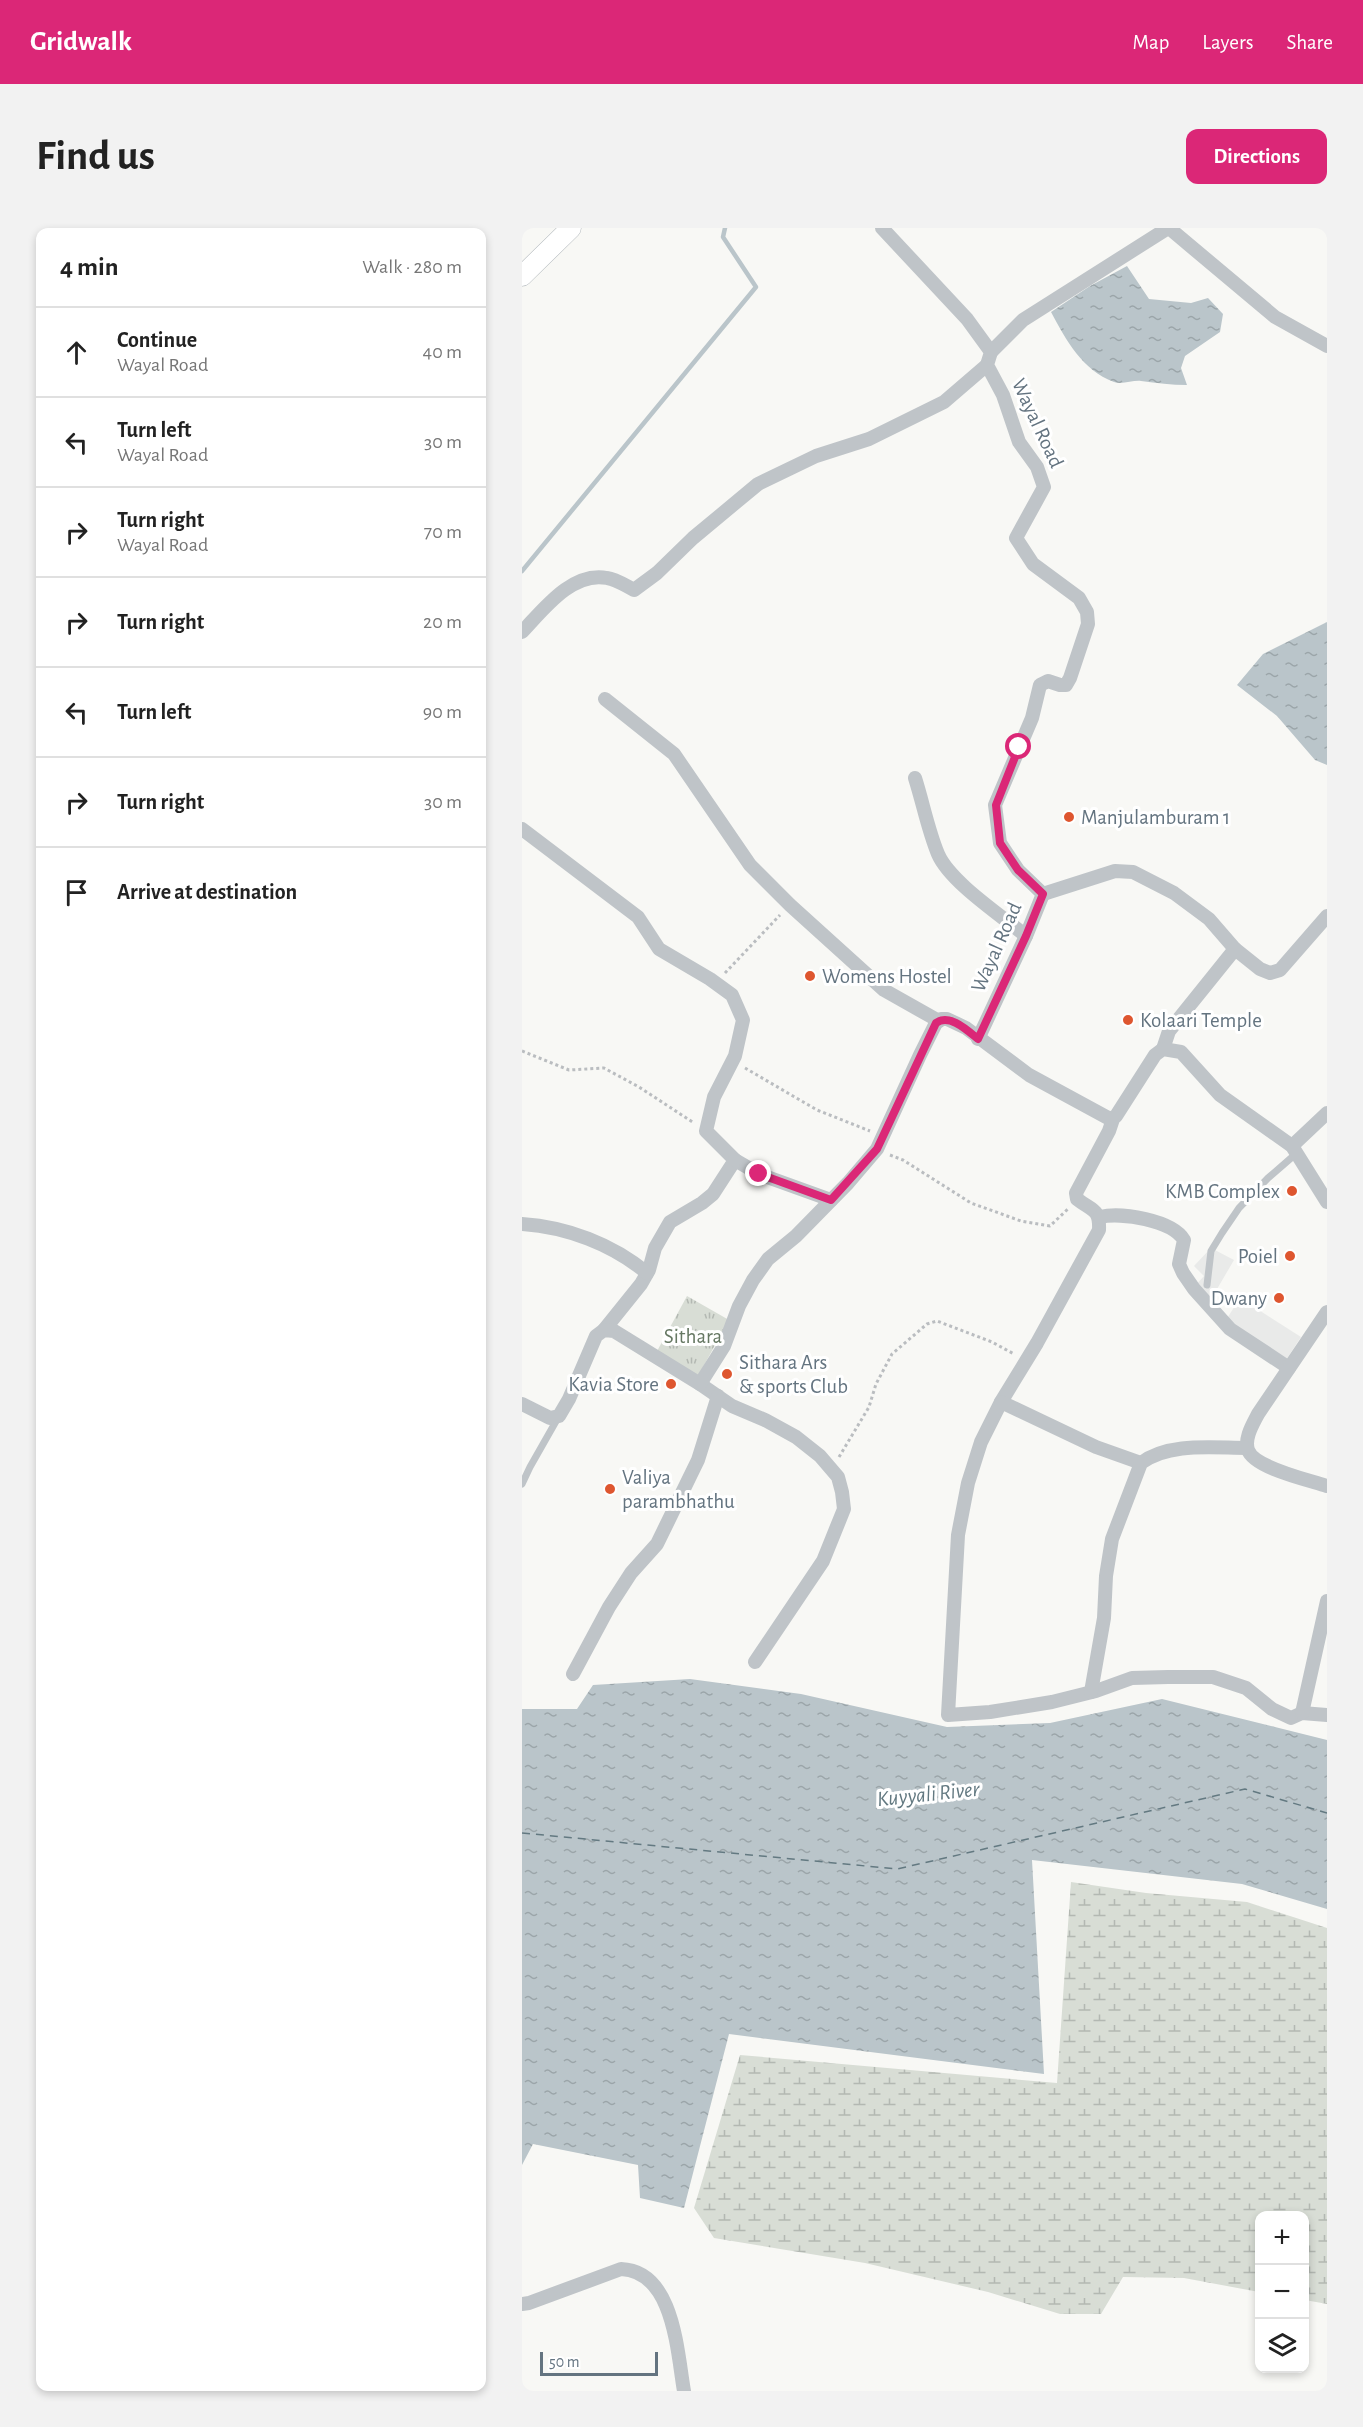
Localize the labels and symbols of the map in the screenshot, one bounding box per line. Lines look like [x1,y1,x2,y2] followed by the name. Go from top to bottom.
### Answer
[1008,375,1067,471] street label: Wayal Road
[1005,733,1031,759] route start
[1081,807,1230,828] place label: Manjulamburam 1
[1062,810,1076,824] marker: Manjulamburam 1
[967,899,1026,995] street label: Wayal Road
[822,966,952,987] place label: Womens Hostel
[803,969,817,983] marker: Womens Hostel
[1140,1010,1262,1031] place label: Kolaari Temple
[1121,1013,1135,1027] marker: Kolaari Temple
[745,1160,771,1186] route end
[1165,1181,1280,1202] place label: KMB Complex
[1285,1184,1299,1198] marker: KMB Complex
[1238,1246,1278,1267] place label: Poiel
[1283,1249,1297,1263] marker: Poiel
[1211,1288,1267,1309] place label: Dwany
[1272,1291,1286,1305] marker: Dwany
[664,1326,722,1347] park label: Sithara
[739,1352,848,1397] place label: Sithara Ars & sports Club
[720,1367,734,1381] marker: Sithara Ars & sports Club
[568,1374,659,1395] place label: Kavia Store
[664,1377,678,1391] marker: Kavia Store
[622,1467,735,1512] place label: Valiya parambhathu
[603,1482,617,1496] marker: Valiya parambhathu
[876,1778,981,1810] water label: Kuyyali River
[540,2349,658,2376] scale bar

